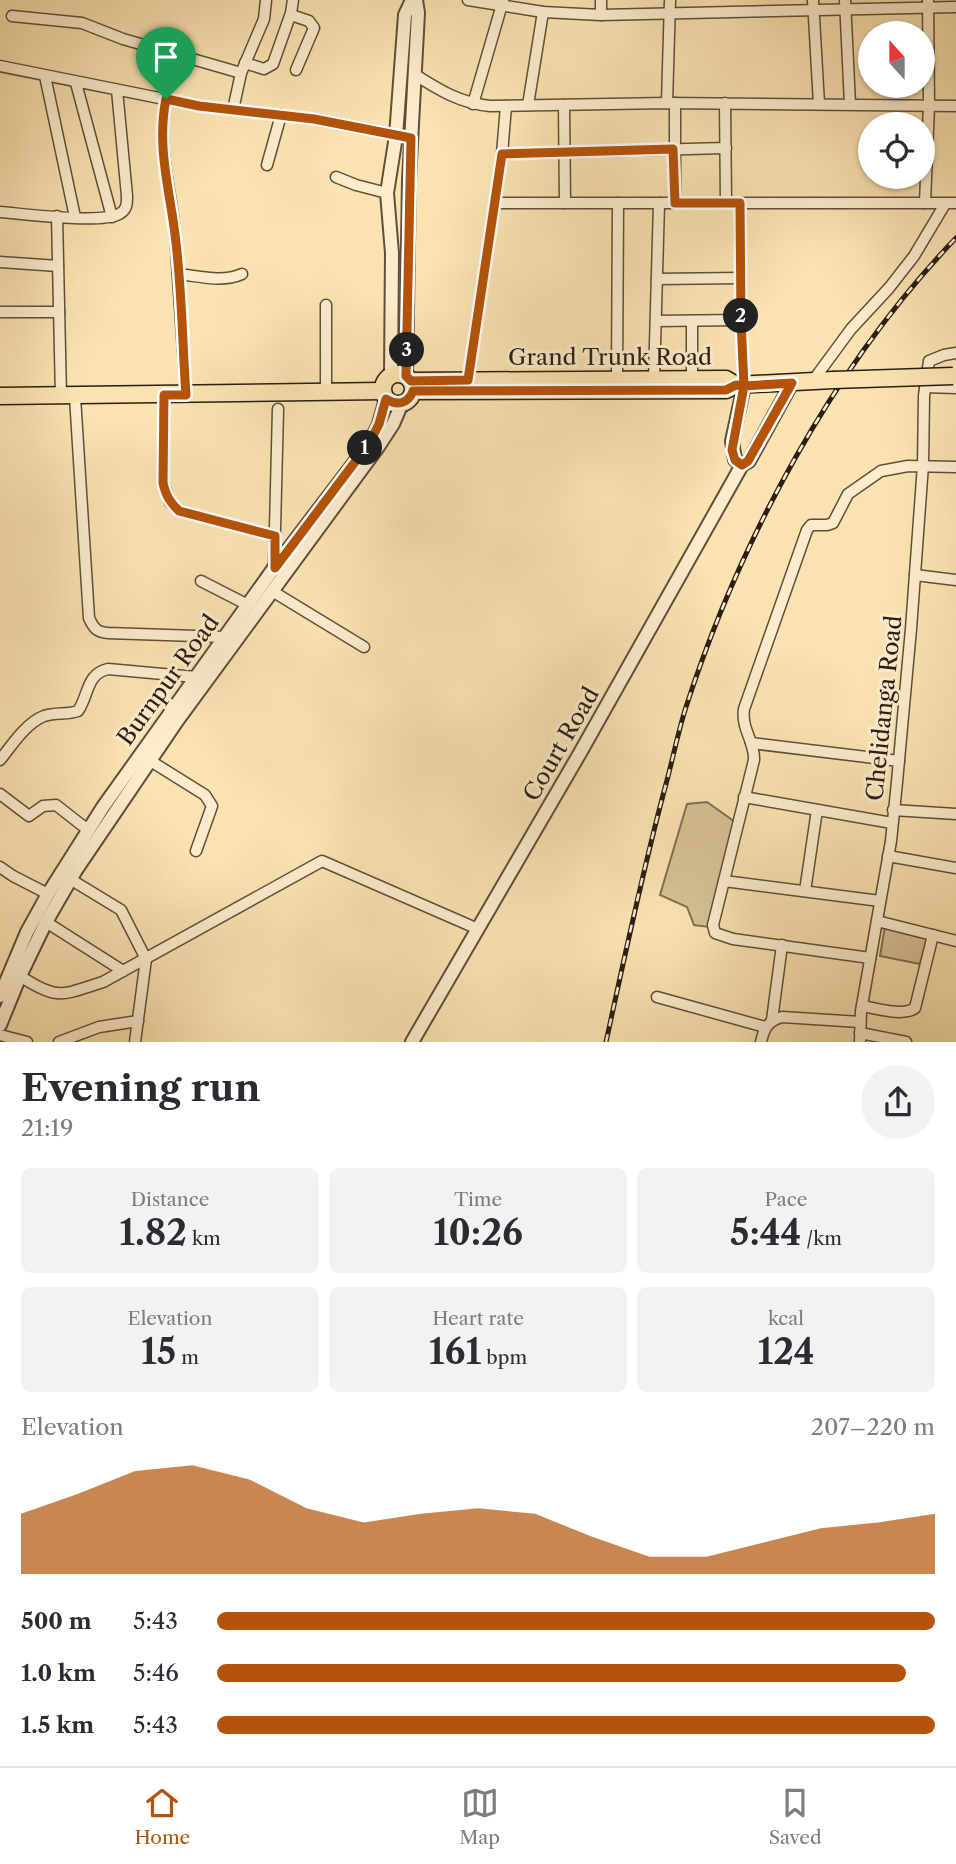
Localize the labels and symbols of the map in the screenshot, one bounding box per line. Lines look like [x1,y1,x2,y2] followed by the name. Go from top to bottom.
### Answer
[858,21,934,98] north arrow
[136,27,196,99] pin
[724,298,758,334] pin: 2
[390,332,424,368] pin: 3
[508,343,712,371] street label: Grand Trunk Road
[348,430,382,466] pin: 1
[111,609,225,751] street label: Burnpur Road
[860,614,908,802] street label: Chelidanga Road
[517,682,605,806] street label: Court Road

